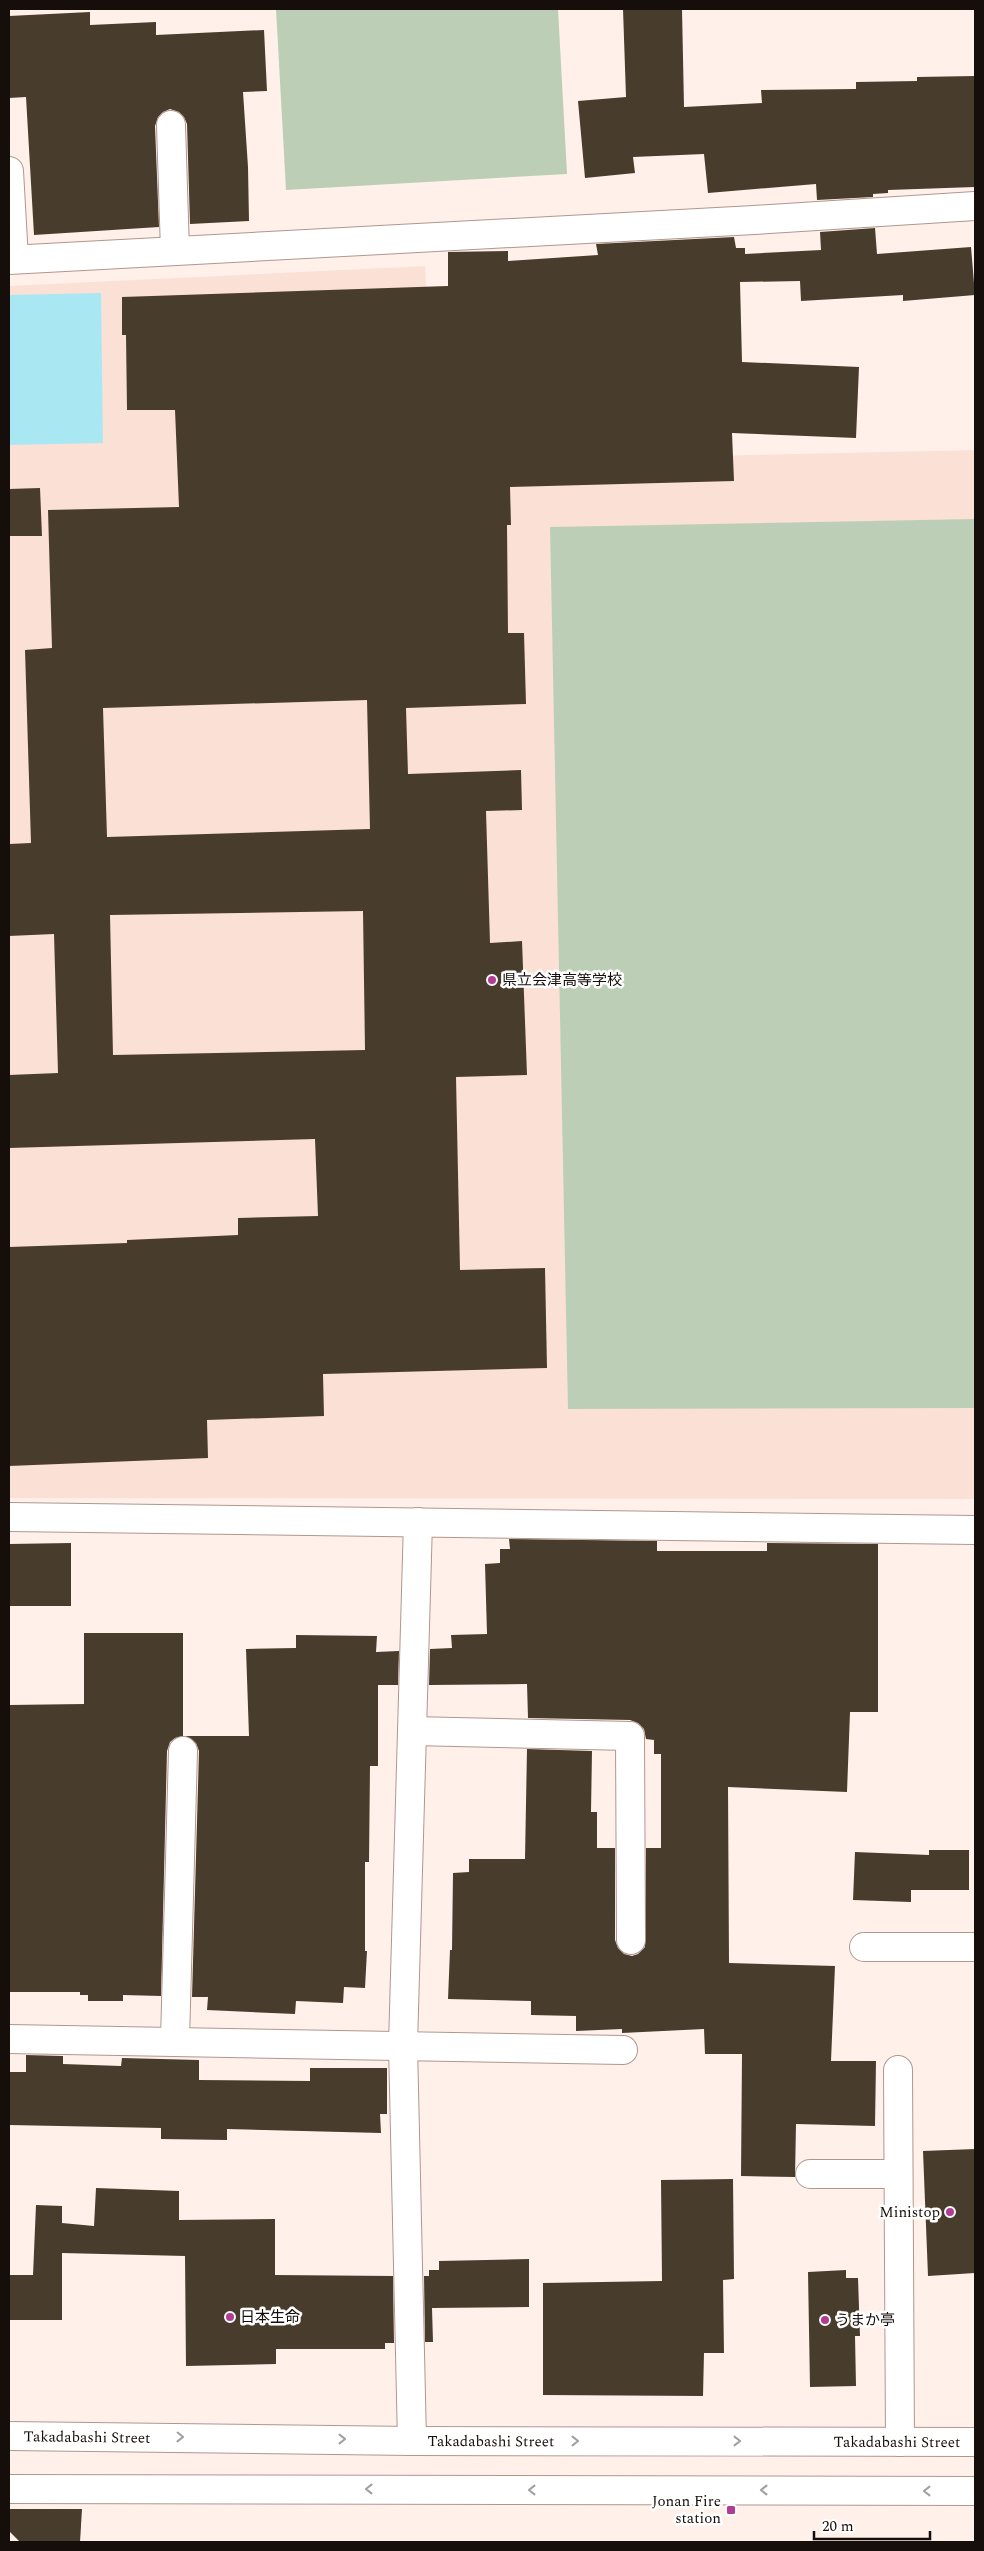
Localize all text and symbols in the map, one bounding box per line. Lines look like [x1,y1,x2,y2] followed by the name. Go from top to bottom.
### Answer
[502,969,622,992] place label: 県立会津高等学校
[486,974,498,986] marker: 県立会津高等学校
[879,2201,940,2224] place label: Ministop
[944,2206,956,2218] marker: Ministop
[240,2306,300,2329] place label: 日本生命
[835,2309,895,2332] place label: うまか亭
[224,2311,236,2323] marker: 日本生命
[819,2314,831,2326] marker: うまか亭
[23,2425,151,2449] street label: Takadabashi Street
[428,2430,554,2453] street label: Takadabashi Street
[834,2430,960,2453] street label: Takadabashi Street
[176,2432,184,2442] one-way arrow
[339,2433,347,2444] one-way arrow
[572,2436,579,2446] one-way arrow
[734,2436,742,2446] one-way arrow
[365,2484,372,2494] one-way arrow
[527,2485,535,2495] one-way arrow
[760,2485,768,2495] one-way arrow
[922,2486,930,2496] one-way arrow
[652,2490,721,2530] place label: Jonan Fire station
[725,2504,737,2516] marker: Jonan Fire station
[814,2508,930,2540] scale bar
[822,2515,854,2538] text: 20 m

